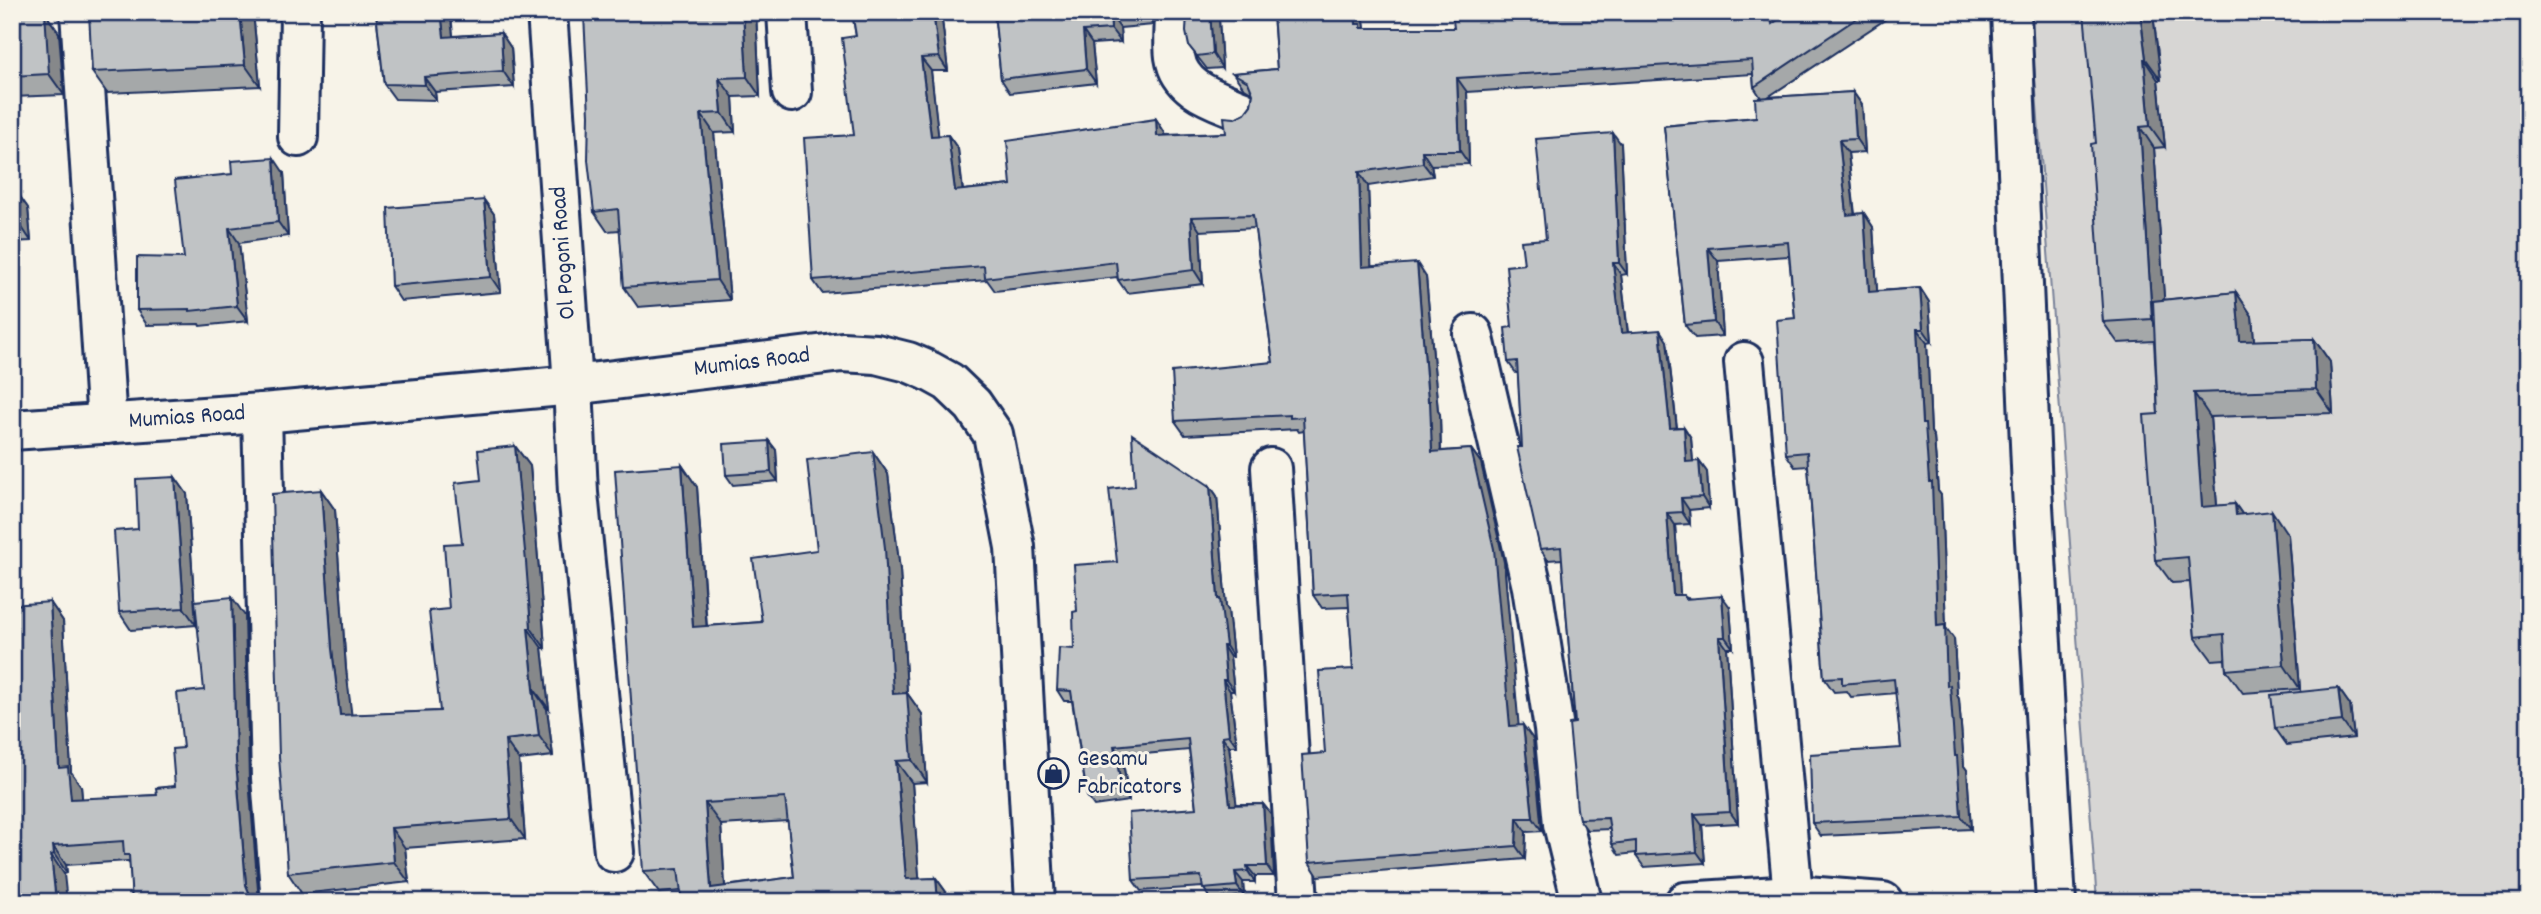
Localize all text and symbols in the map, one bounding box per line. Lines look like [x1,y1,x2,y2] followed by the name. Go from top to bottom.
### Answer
[542,185,586,321] street label: Ol Pogoni Road
[692,339,812,387] street label: Mumias Road
[127,397,247,439] street label: Mumias Road
[1077,743,1182,805] place label: Gesamu Fabricators
[1037,757,1071,791] shop icon: Gesamu Fabricators

